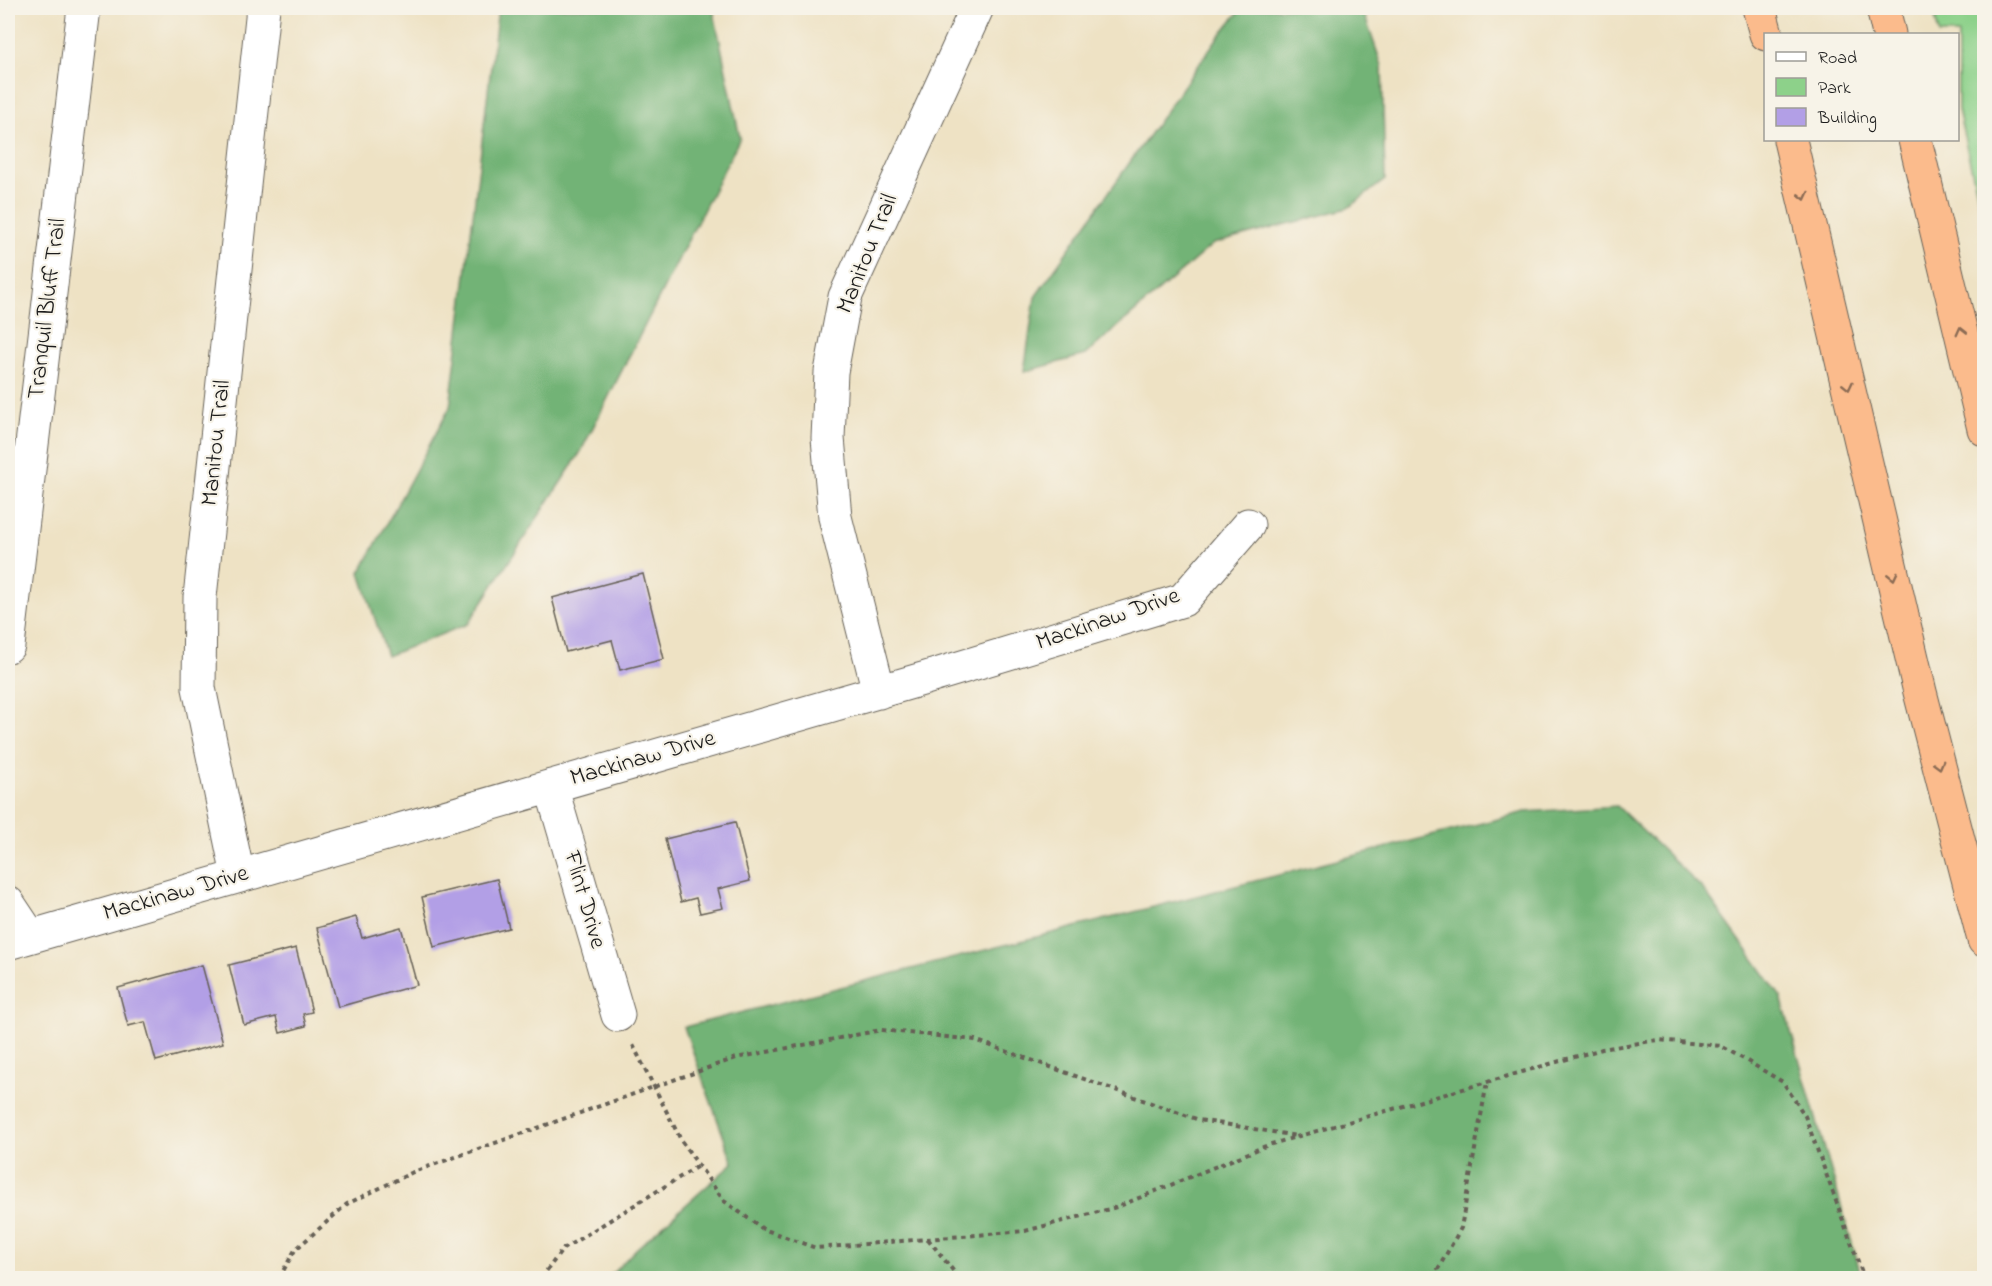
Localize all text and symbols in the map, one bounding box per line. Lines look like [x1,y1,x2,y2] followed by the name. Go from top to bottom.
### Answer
[1764,33,1959,141] legend
[1818,46,1857,72] text: Road
[1818,76,1851,102] text: Park
[1817,106,1877,133] text: Building
[828,189,908,319] street label: Manitou Trail
[1796,191,1809,201] one-way arrow
[20,216,76,402] street label: Tranquil Bluff Trail
[1955,327,1968,337] one-way arrow
[193,378,241,508] street label: Manitou Trail
[1841,381,1854,391] one-way arrow
[1885,571,1898,581] one-way arrow
[1032,579,1185,661] street label: Mackinaw Drive
[566,721,720,796] street label: Mackinaw Drive
[1932,760,1945,770] one-way arrow
[553,846,615,953] street label: Flint Drive
[99,856,253,931] street label: Mackinaw Drive

